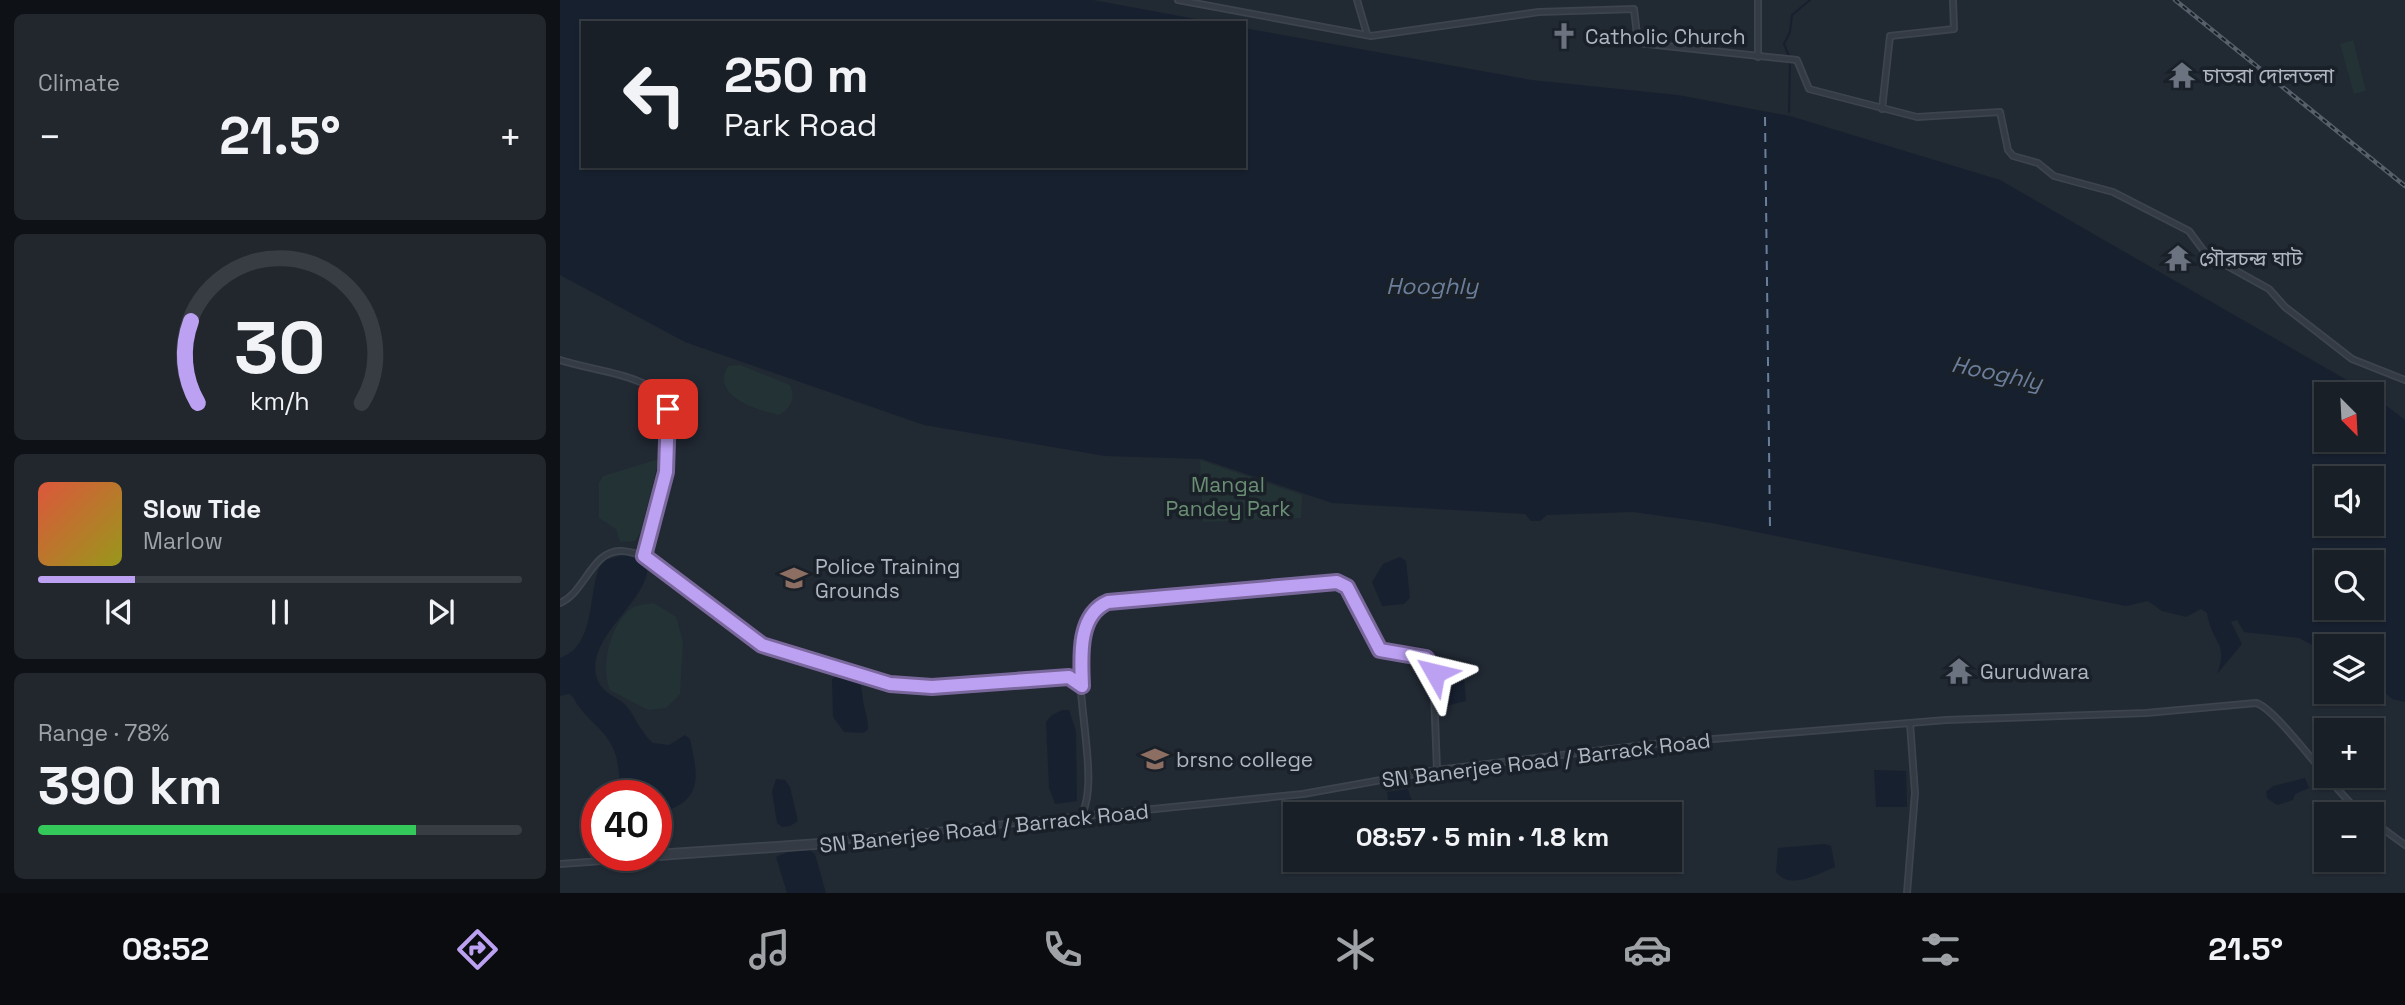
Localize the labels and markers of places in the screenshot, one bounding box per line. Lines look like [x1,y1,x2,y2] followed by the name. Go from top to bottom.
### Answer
[1549,21,1579,51] church icon: Catholic Church
[1585,23,1746,50] place label: Catholic Church
[2167,60,2197,90] temple icon: চাতরা দোলতলা
[2202,62,2335,89] place label: চাতরা দোলতলা
[2163,243,2193,273] temple icon: গৌরচন্দ্র ঘাট
[2199,245,2303,272] place label: গৌরচন্দ্র ঘাট
[638,379,698,439] pin
[815,553,960,604] place label: Police Training Grounds
[779,563,809,593] school or university icon: Police Training Grounds
[1944,656,1974,686] temple icon: Gurudwara
[1980,658,2089,685] place label: Gurudwara
[1140,744,1170,774] school or university icon: brsnc college
[1176,746,1313,773] place label: brsnc college

